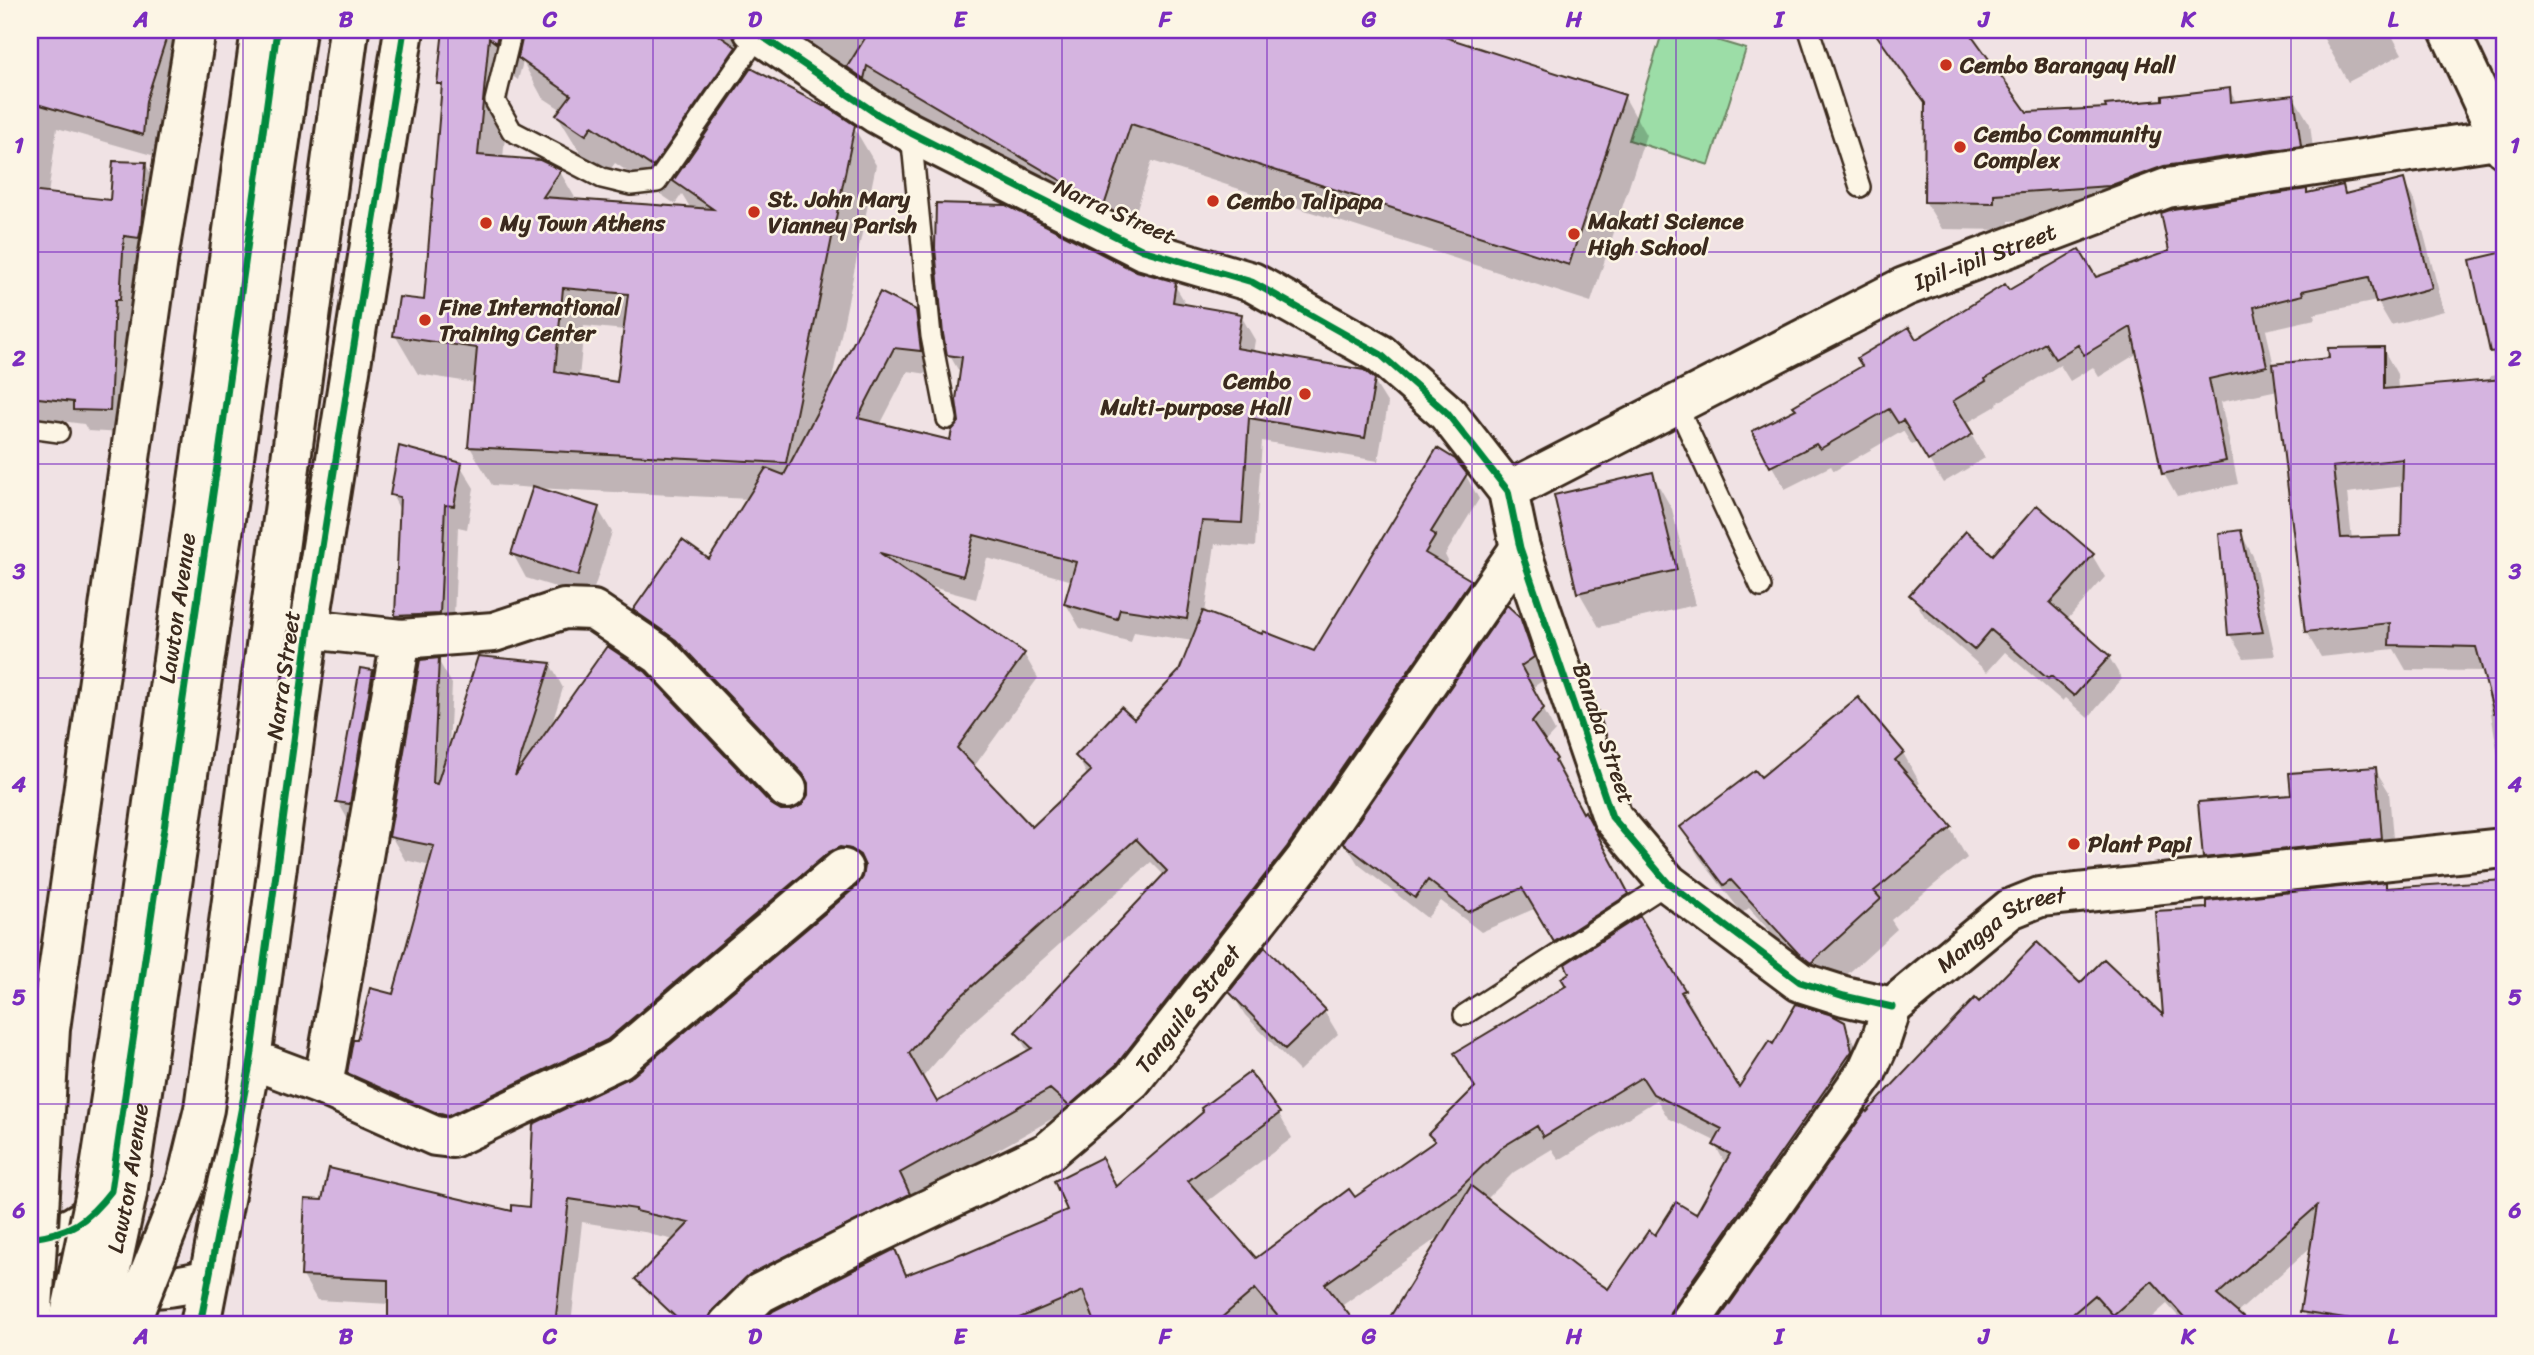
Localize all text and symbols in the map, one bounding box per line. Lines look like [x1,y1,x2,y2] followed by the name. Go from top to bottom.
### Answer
[132,0,149,40] text: A
[339,0,354,40] text: B
[542,0,558,40] text: C
[748,0,763,40] text: D
[954,0,969,40] text: E
[1158,0,1173,40] text: F
[1361,0,1377,40] text: G
[1565,0,1583,40] text: H
[1773,0,1785,40] text: I
[1977,0,1991,40] text: J
[2180,0,2197,40] text: K
[2388,0,2399,40] text: L
[1959,45,2177,86] place label: Cembo Barangay Hall
[1938,57,1954,73] marker: Cembo Barangay Hall
[1973,114,2162,181] place label: Cembo Community Complex
[14,125,24,166] text: 1
[2510,125,2520,166] text: 1
[1952,139,1968,155] marker: Cembo Community Complex
[1047,166,1183,257] street label: Narra Street
[767,179,917,246] place label: St. John Mary Vianney Parish
[1226,181,1383,222] place label: Cembo Talipapa
[1205,193,1221,209] marker: Cembo Talipapa
[1587,201,1744,268] place label: Makati Science High School
[499,203,666,244] place label: My Town Athens
[746,204,762,220] marker: St. John Mary Vianney Parish
[1907,211,2063,303] street label: Ipil-ipil Street
[478,215,494,231] marker: My Town Athens
[1566,226,1582,242] marker: Makati Science High School
[438,287,622,354] place label: Fine International Training Center
[417,312,433,328] marker: Fine International Training Center
[11,338,26,379] text: 2
[2507,338,2522,379] text: 2
[1099,361,1292,428] place label: Cembo Multi-purpose Hall
[1297,386,1313,402] marker: Cembo Multi-purpose Hall
[147,530,208,686] street label: Lawton Avenue
[12,551,26,592] text: 3
[2508,551,2522,592] text: 3
[254,608,313,742] street label: Narra Street
[1560,657,1647,809] street label: Banaba Street
[11,764,27,805] text: 4
[2507,764,2523,805] text: 4
[2088,824,2193,865] place label: Plant Papi
[2066,836,2082,852] marker: Plant Papi
[1927,874,2069,984] street label: Mangga Street
[1124,934,1254,1083] street label: Tanguile Street
[12,977,26,1018] text: 5
[2508,977,2522,1018] text: 5
[95,1100,161,1257] street label: Lawton Avenue
[11,1190,26,1231] text: 6
[2507,1190,2522,1231] text: 6
[132,1316,149,1355] text: A
[339,1316,354,1355] text: B
[542,1316,558,1355] text: C
[748,1316,763,1355] text: D
[954,1316,969,1355] text: E
[1158,1316,1173,1355] text: F
[1361,1316,1377,1355] text: G
[1565,1316,1583,1355] text: H
[1773,1316,1785,1355] text: I
[1977,1316,1991,1355] text: J
[2180,1316,2197,1355] text: K
[2388,1316,2399,1355] text: L

